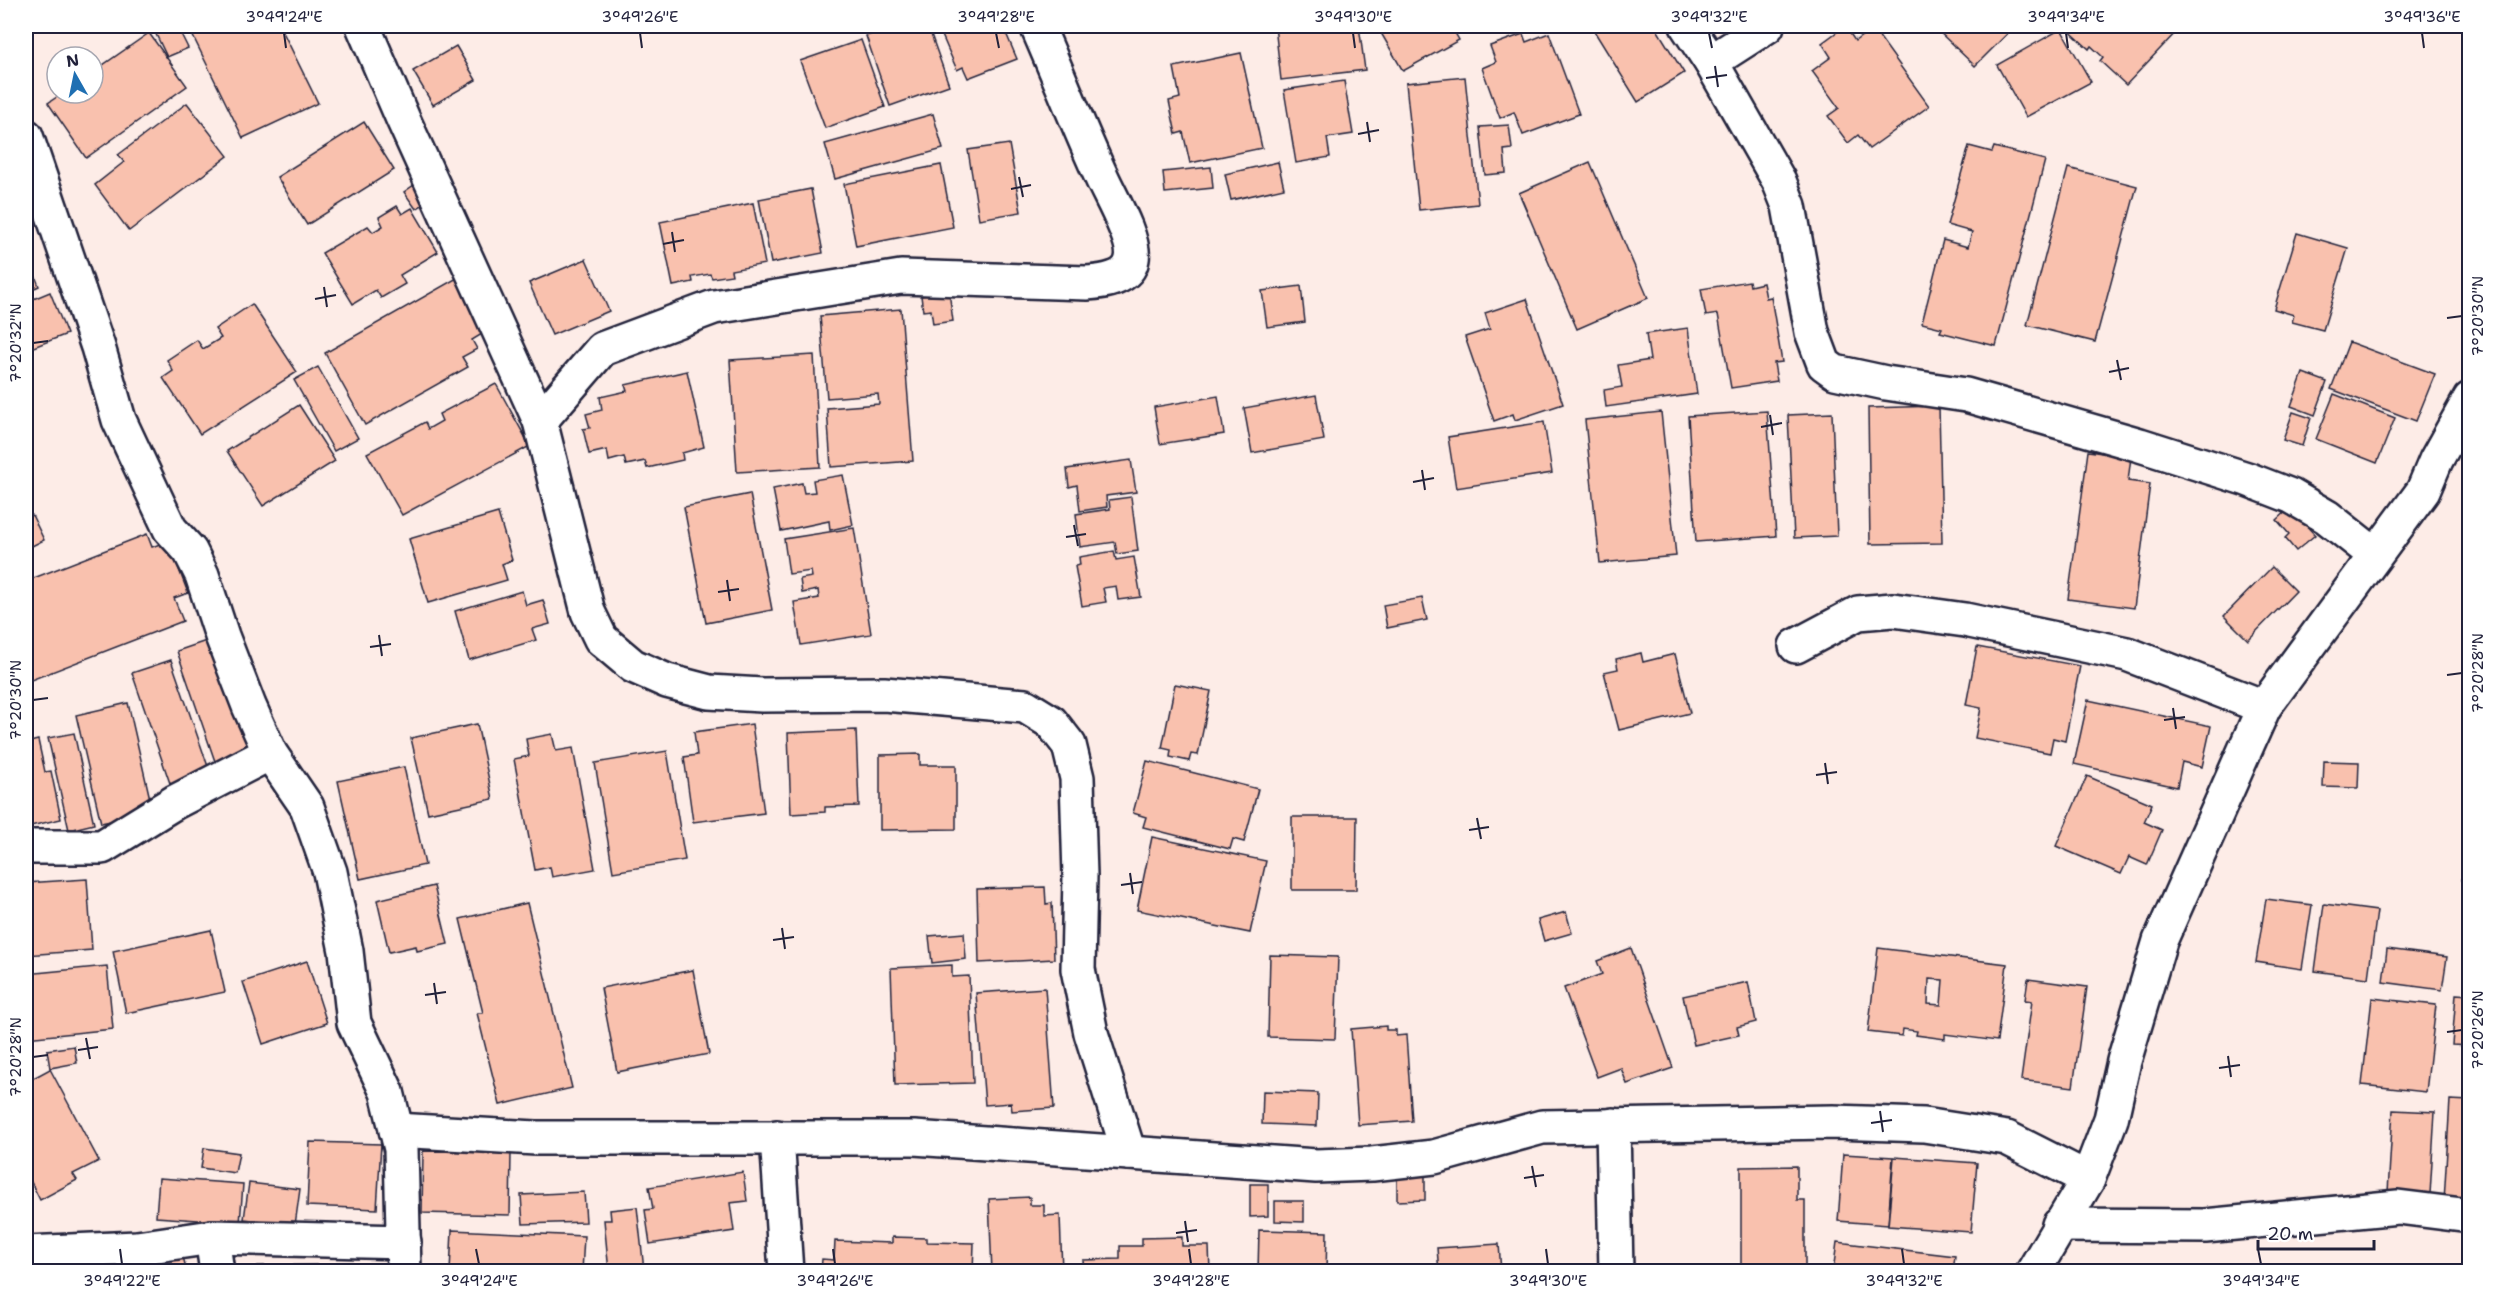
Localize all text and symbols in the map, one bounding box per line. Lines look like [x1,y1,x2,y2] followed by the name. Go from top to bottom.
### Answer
[245,7,323,27] text: 3°49'24"E
[602,7,678,27] text: 3°49'26"E
[957,7,1035,27] text: 3°49'28"E
[1314,7,1392,27] text: 3°49'30"E
[1670,7,1748,27] text: 3°49'32"E
[2027,7,2105,27] text: 3°49'34"E
[2383,7,2461,27] text: 3°49'36"E
[45,45,105,105] north arrow
[65,49,81,72] text: N
[2468,276,2488,356] text: 7°20'30"N
[6,303,26,383] text: 7°20'32"N
[2468,633,2488,713] text: 7°20'28"N
[6,660,26,740] text: 7°20'30"N
[2468,990,2488,1070] text: 7°20'26"N
[6,1017,26,1097] text: 7°20'28"N
[2258,1213,2374,1251] scale bar
[2267,1222,2313,1246] text: 20 m
[83,1271,161,1291] text: 3°49'22"E
[440,1271,518,1291] text: 3°49'24"E
[797,1271,873,1291] text: 3°49'26"E
[1152,1271,1230,1291] text: 3°49'28"E
[1509,1271,1587,1291] text: 3°49'30"E
[1865,1271,1943,1291] text: 3°49'32"E
[2222,1271,2300,1291] text: 3°49'34"E

